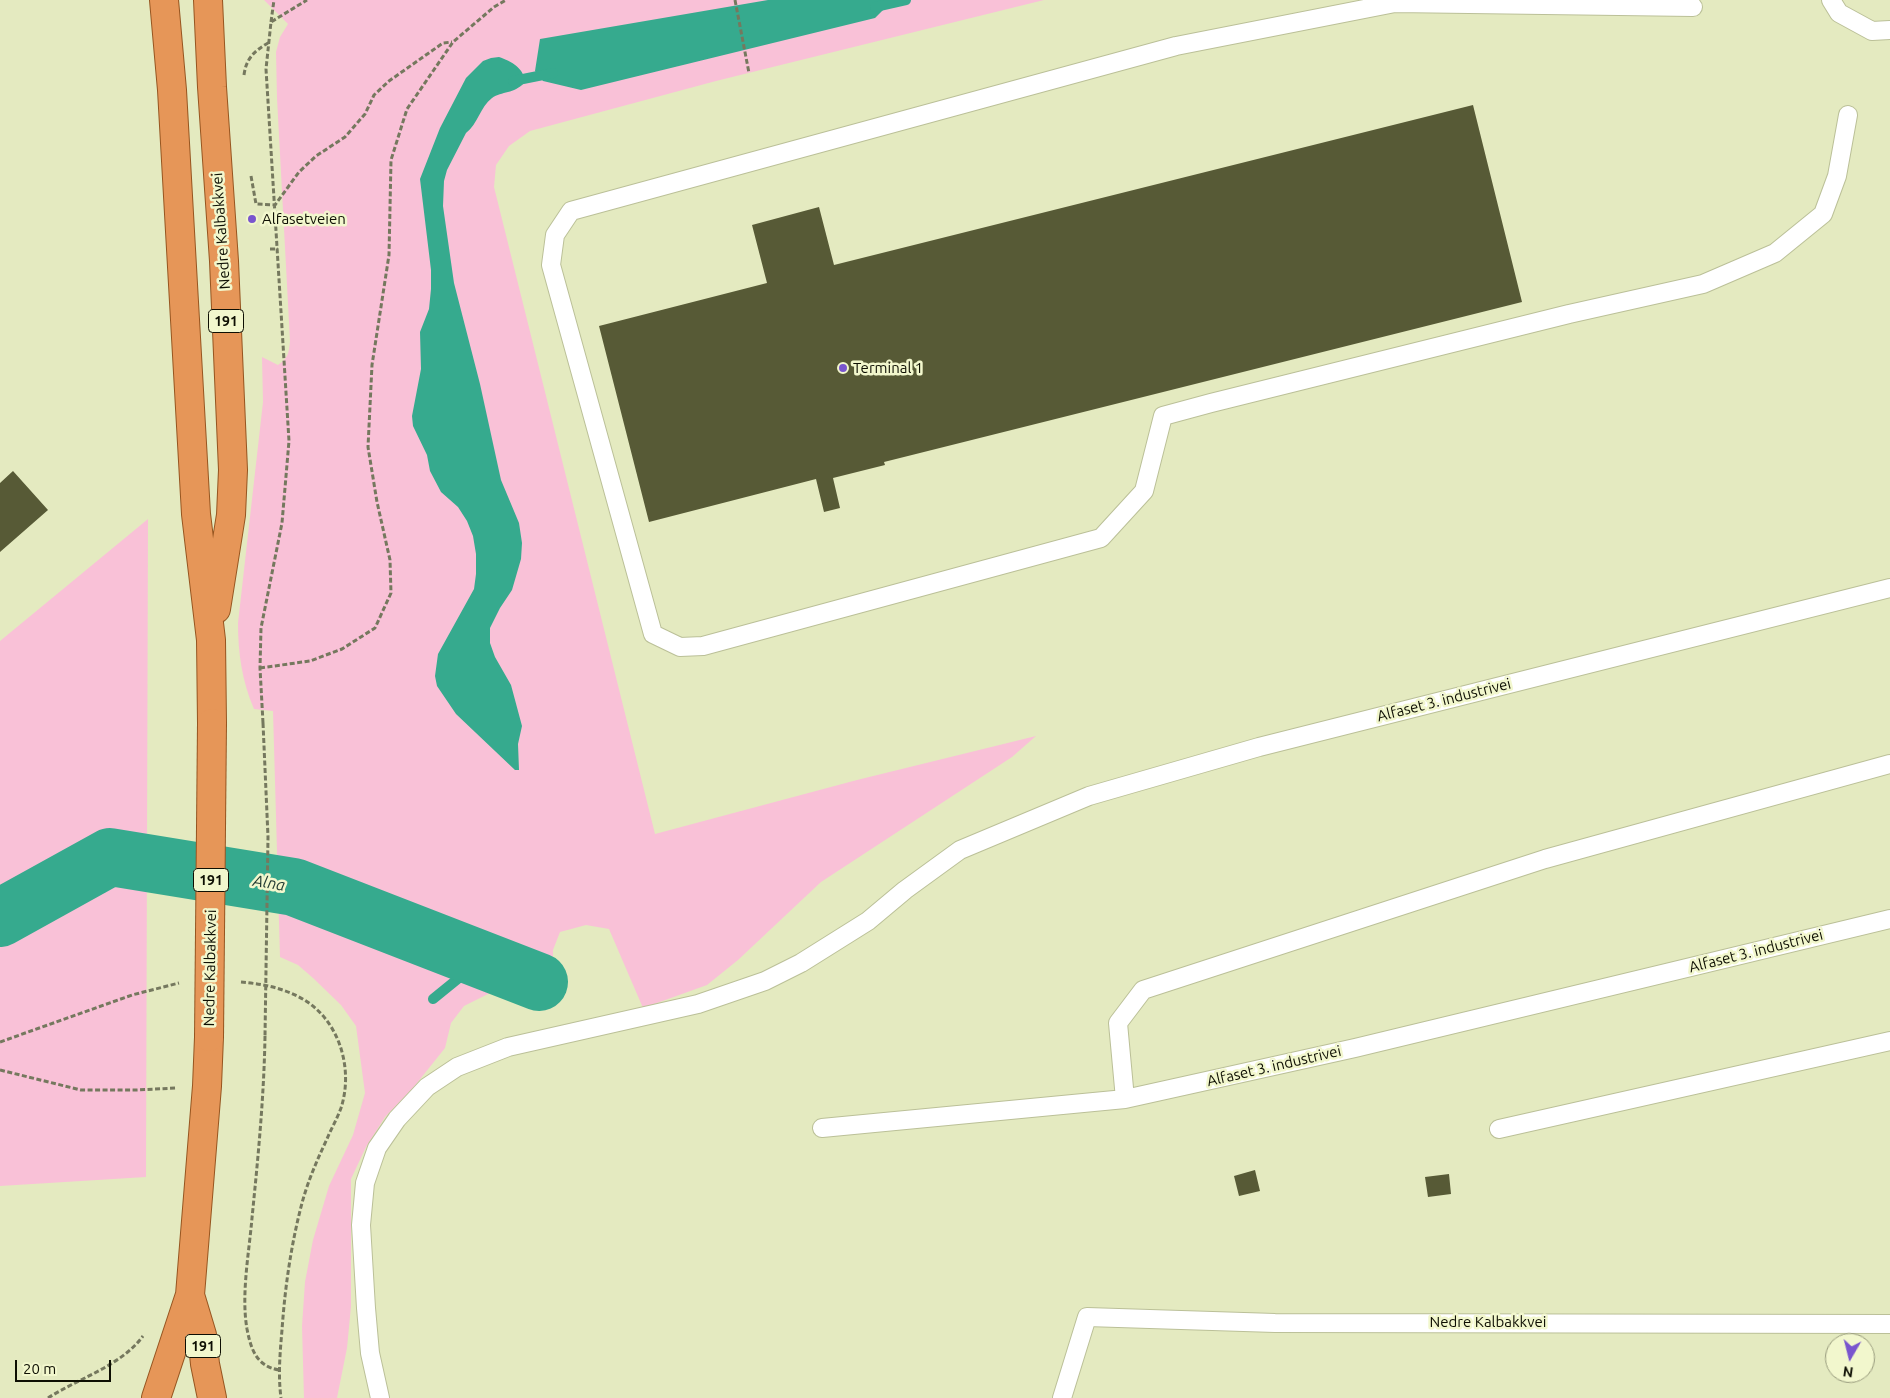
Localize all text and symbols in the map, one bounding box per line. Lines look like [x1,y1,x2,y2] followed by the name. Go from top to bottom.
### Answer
[208,172,234,290] street label: Nedre Kalbakkvei
[262,210,346,228] place label: Alfasetveien
[246,213,258,225] marker: Alfasetveien
[208,310,244,332] road number: 191
[853,359,923,377] place label: Terminal 1
[837,362,849,374] marker: Terminal 1
[1375,675,1513,725] street label: Alfaset 3. industrivei
[194,868,228,892] road number: 191
[252,871,286,895] water label: Alna
[200,909,220,1027] street label: Nedre Kalbakkvei
[1687,926,1825,976] street label: Alfaset 3. industrivei
[1205,1042,1343,1090] street label: Alfaset 3. industrivei
[1430,1313,1546,1331] street label: Nedre Kalbakkvei
[1825,1333,1875,1383] north arrow
[186,1334,220,1358] road number: 191
[18,1350,114,1382] scale bar
[23,1360,56,1377] text: 20 m
[1842,1363,1854,1381] text: N

